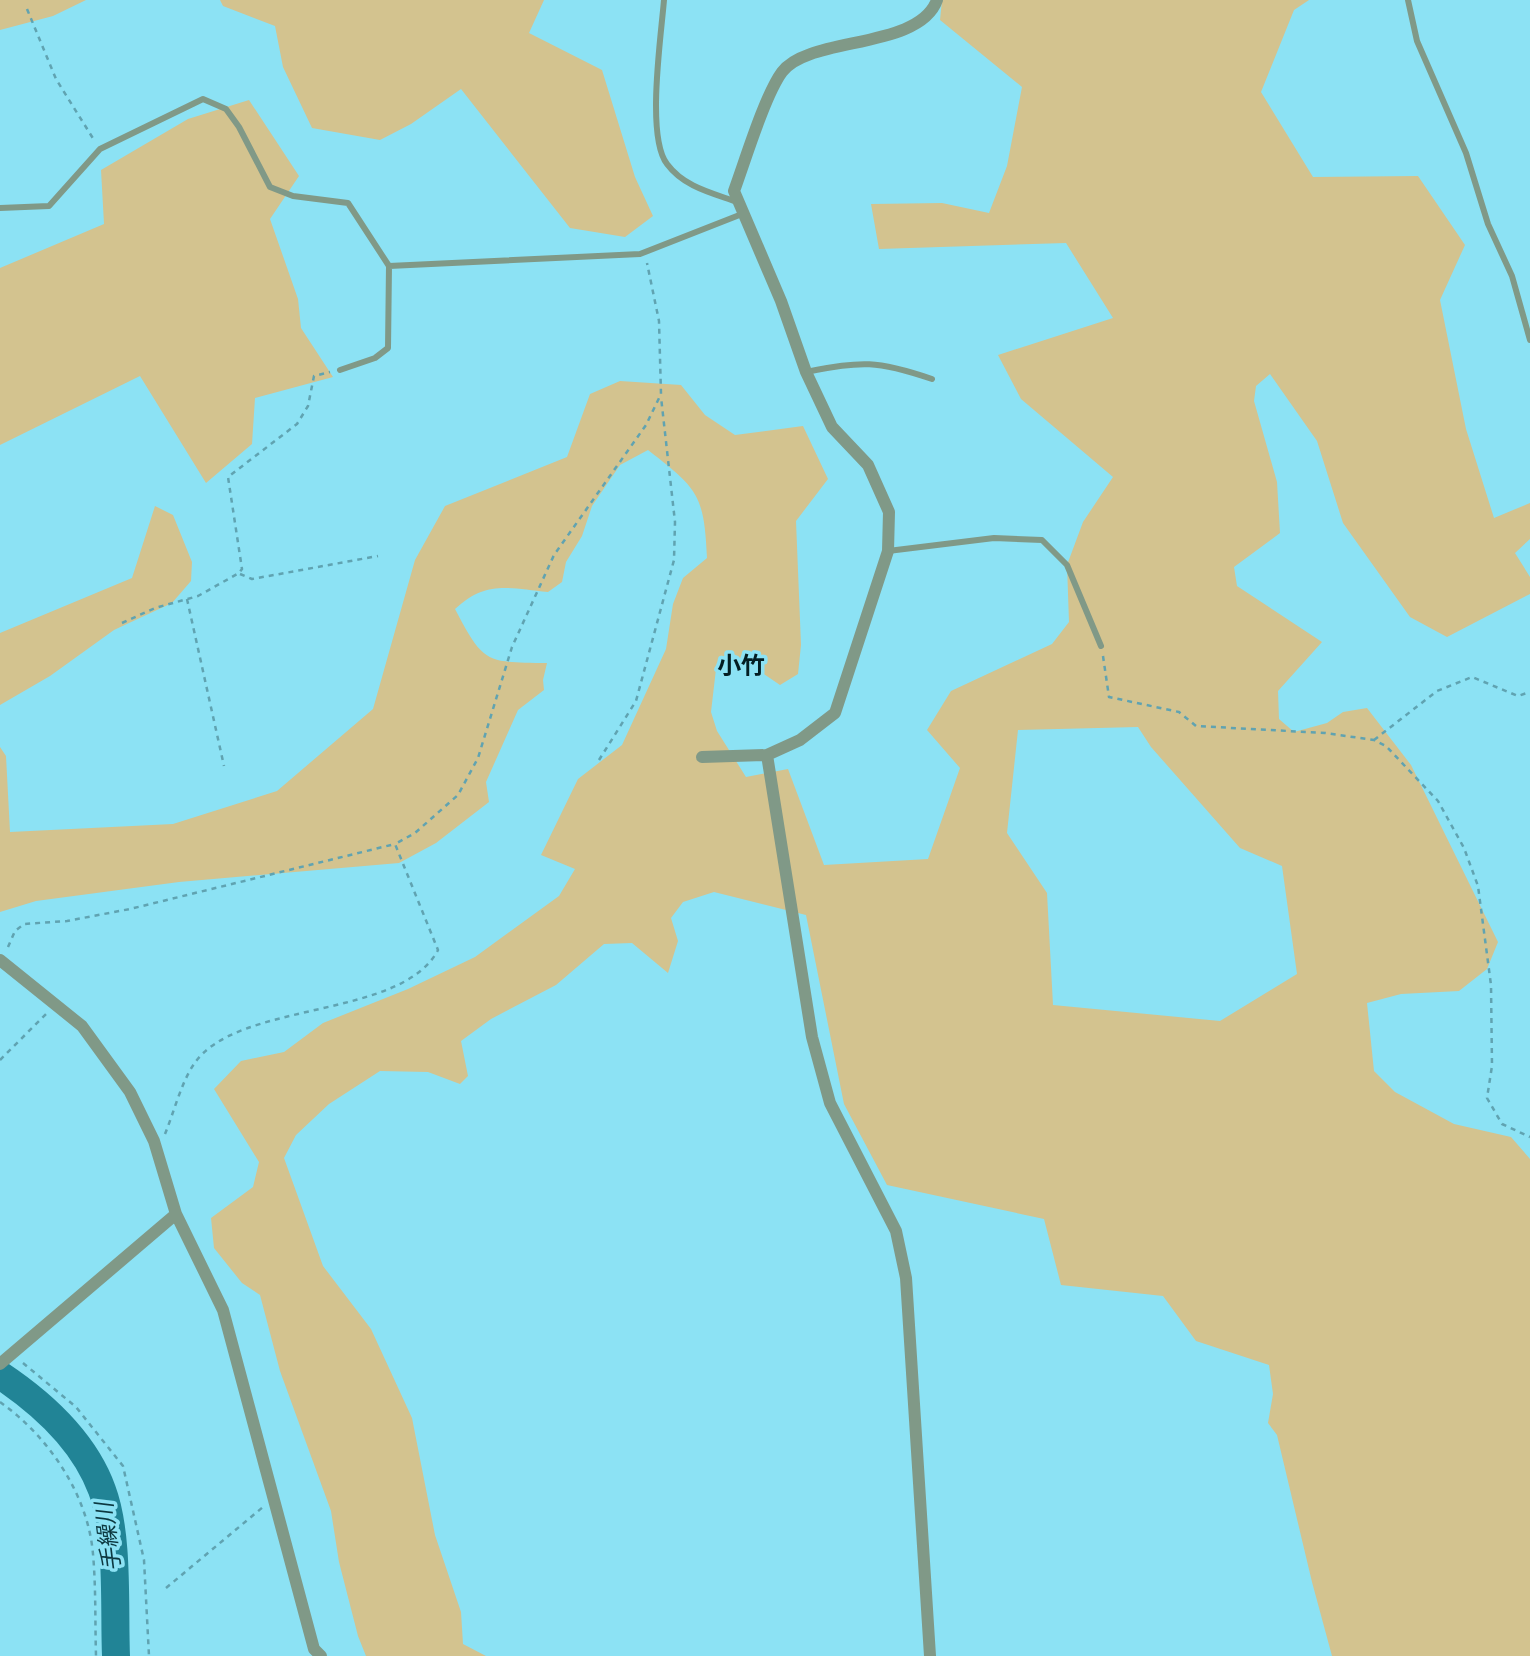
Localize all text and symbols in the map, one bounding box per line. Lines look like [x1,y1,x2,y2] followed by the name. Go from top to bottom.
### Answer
[717,652,765,680] district label: 小竹
[91,1498,125,1573] water label: 手繰川

